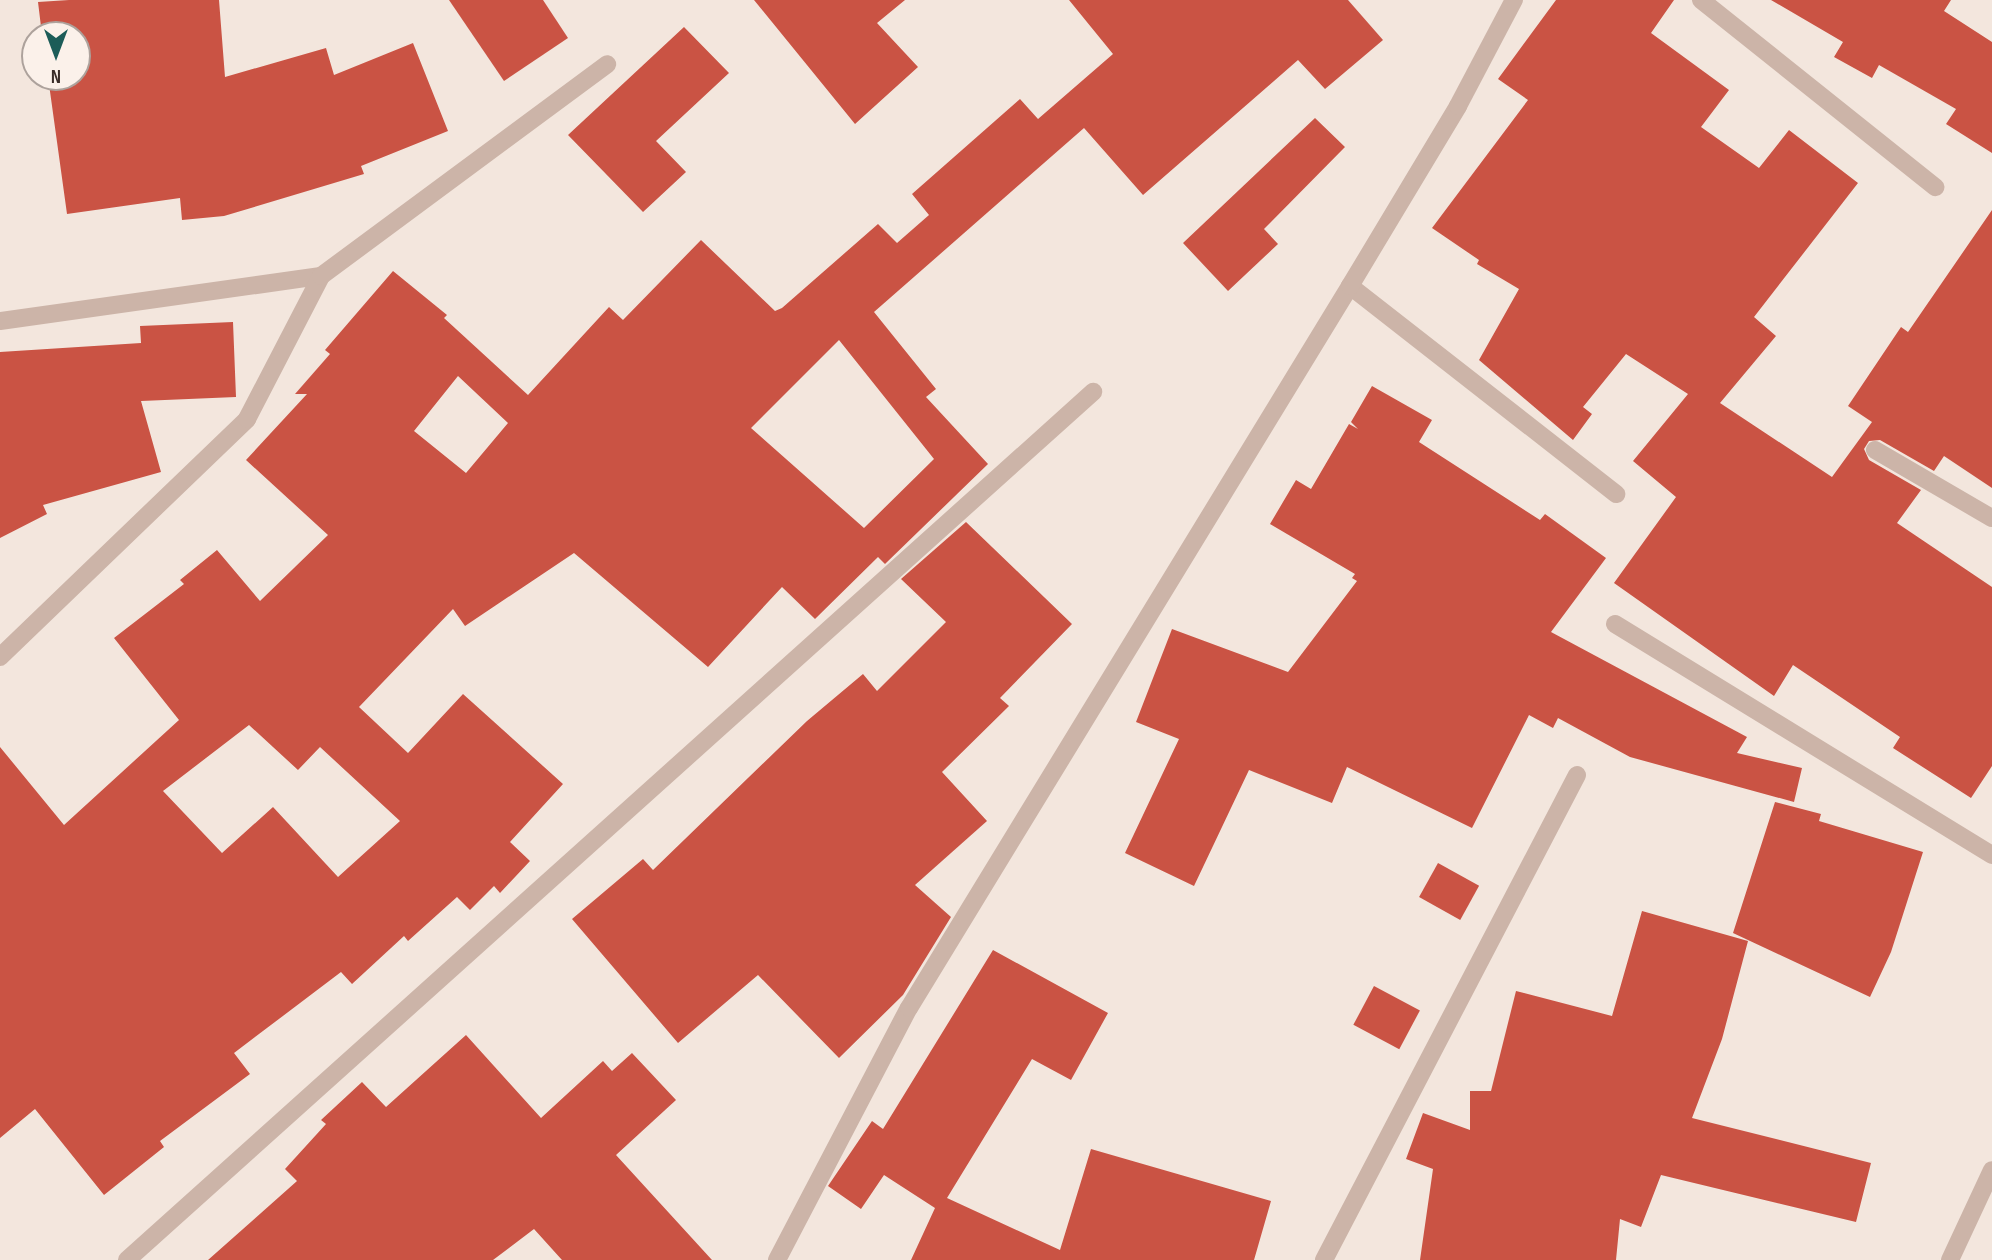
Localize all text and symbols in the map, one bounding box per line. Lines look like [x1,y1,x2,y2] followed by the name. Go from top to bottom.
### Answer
[21,21,91,91] north arrow
[51,64,61,87] text: N

